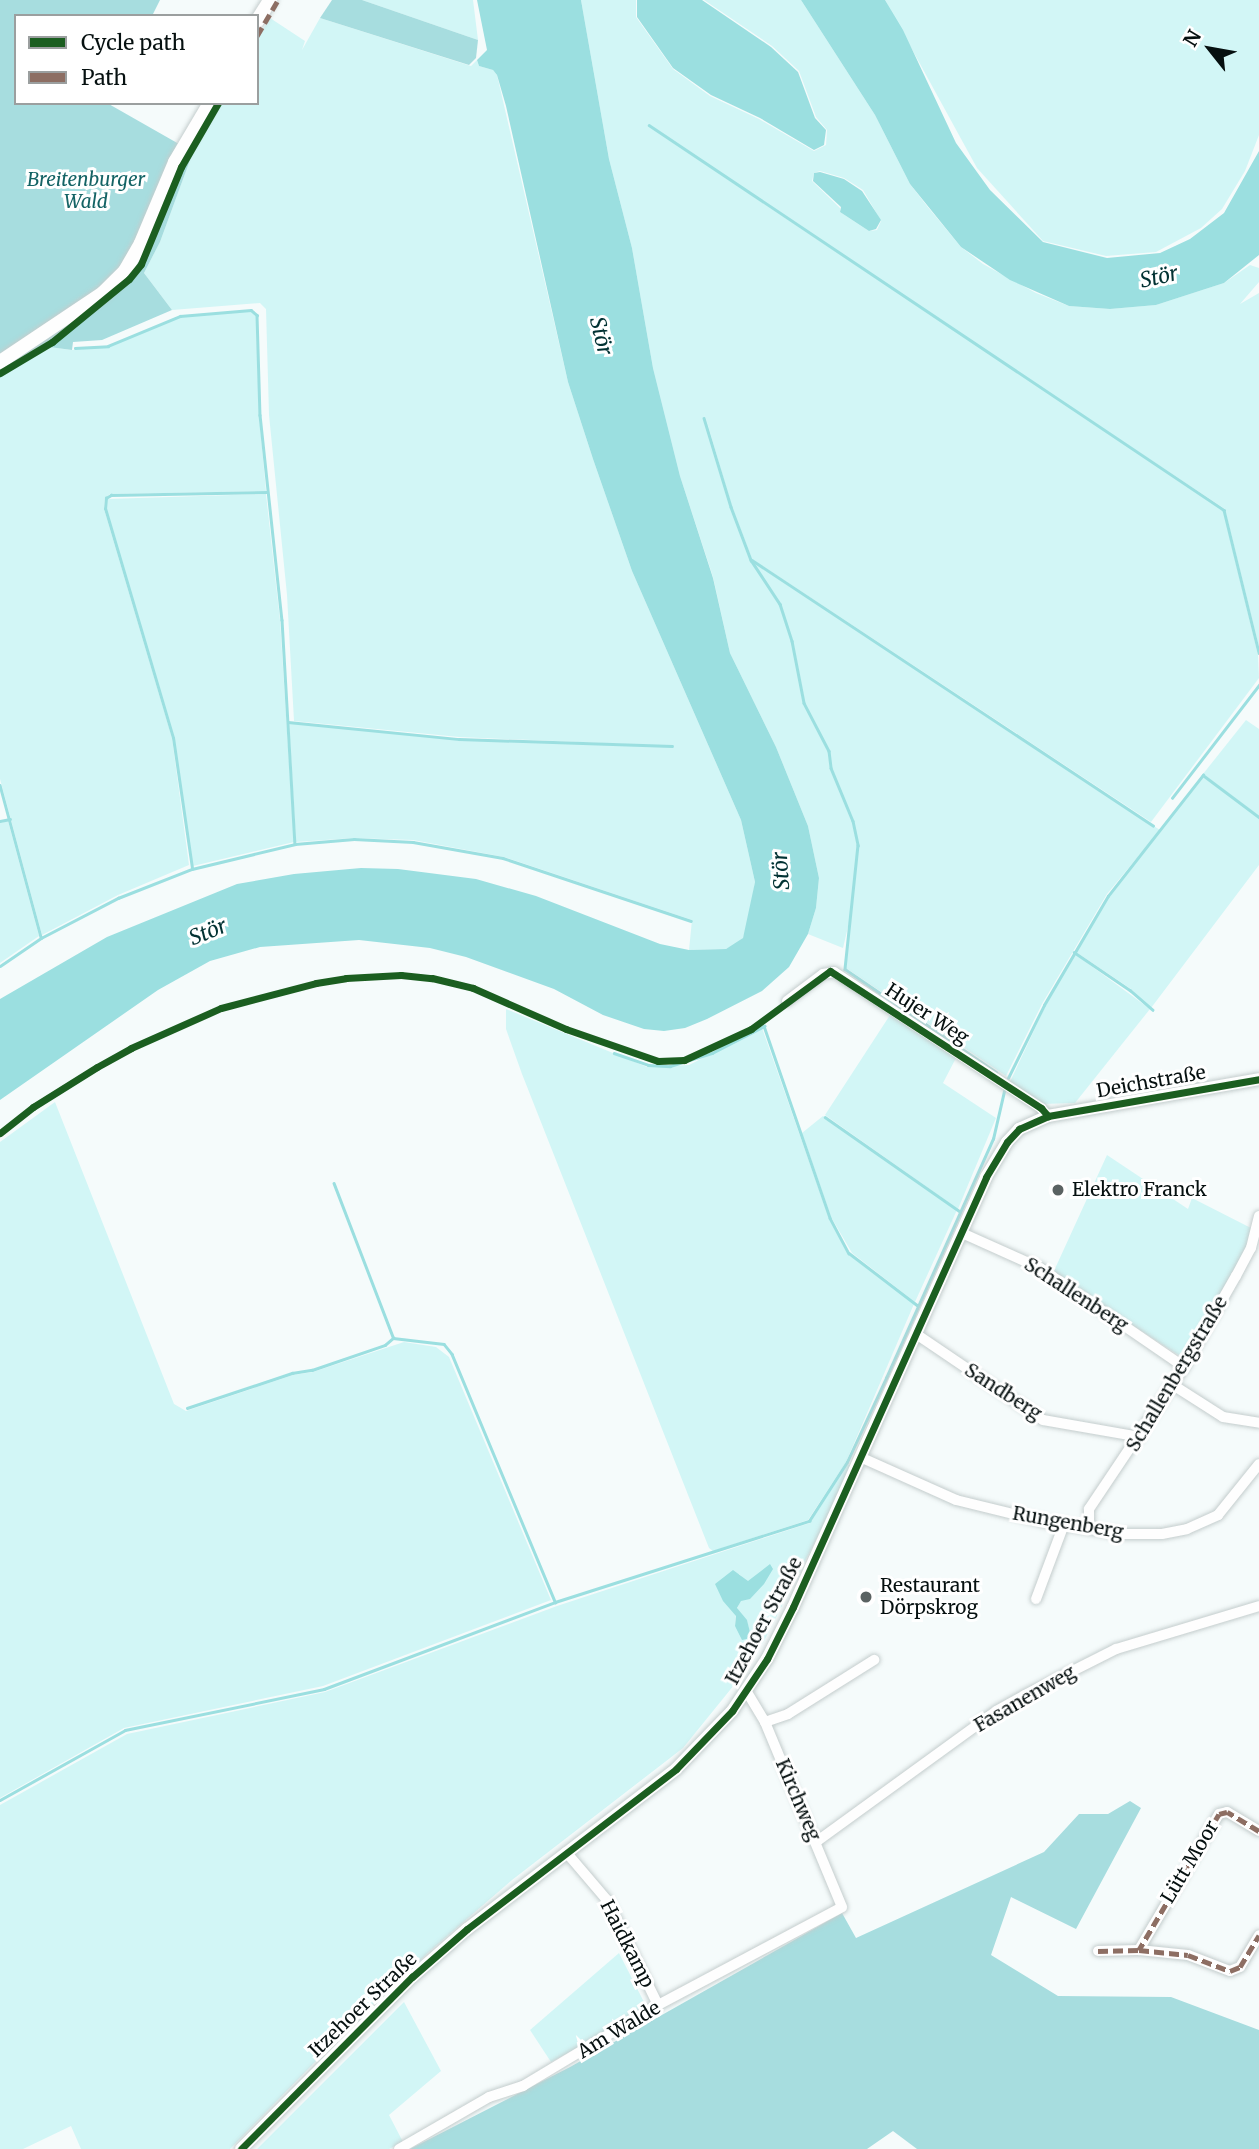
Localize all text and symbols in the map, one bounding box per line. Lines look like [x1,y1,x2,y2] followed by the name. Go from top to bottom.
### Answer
[14,14,259,105] legend
[1175,14,1245,84] north arrow
[1178,26,1206,51] text: N
[81,29,185,56] text: Cycle path
[81,64,127,91] text: Path
[27,169,145,213] park label: Breitenburger Wald
[1138,261,1180,293] water label: Stör
[584,314,618,358] water label: Stör
[767,851,795,891] water label: Stör
[186,913,230,951] water label: Stör
[881,979,973,1049] street label: Hujer Weg
[1095,1061,1207,1103] street label: Deichstraße
[1072,1179,1207,1201] place label: Elektro Franck
[1050,1182,1066,1198] marker: Elektro Franck
[1020,1253,1132,1337] street label: Schallenberg
[1122,1292,1232,1456] street label: Schallenbergstraße
[960,1359,1046,1425] street label: Sandberg
[1011,1502,1125,1544] street label: Rungenberg
[721,1553,807,1689] street label: Itzehoer Straße
[880,1575,980,1619] place label: Restaurant Dörpskrog
[858,1589,874,1605] marker: Restaurant Dörpskrog
[970,1661,1080,1737] street label: Fasanenweg
[771,1756,825,1844] street label: Kirchweg
[1156,1816,1224,1908] street label: Lütt Moor
[595,1896,659,1992] street label: Haidkamp
[304,1948,422,2062] street label: Itzehoer Straße
[573,1996,665,2064] street label: Am Walde

